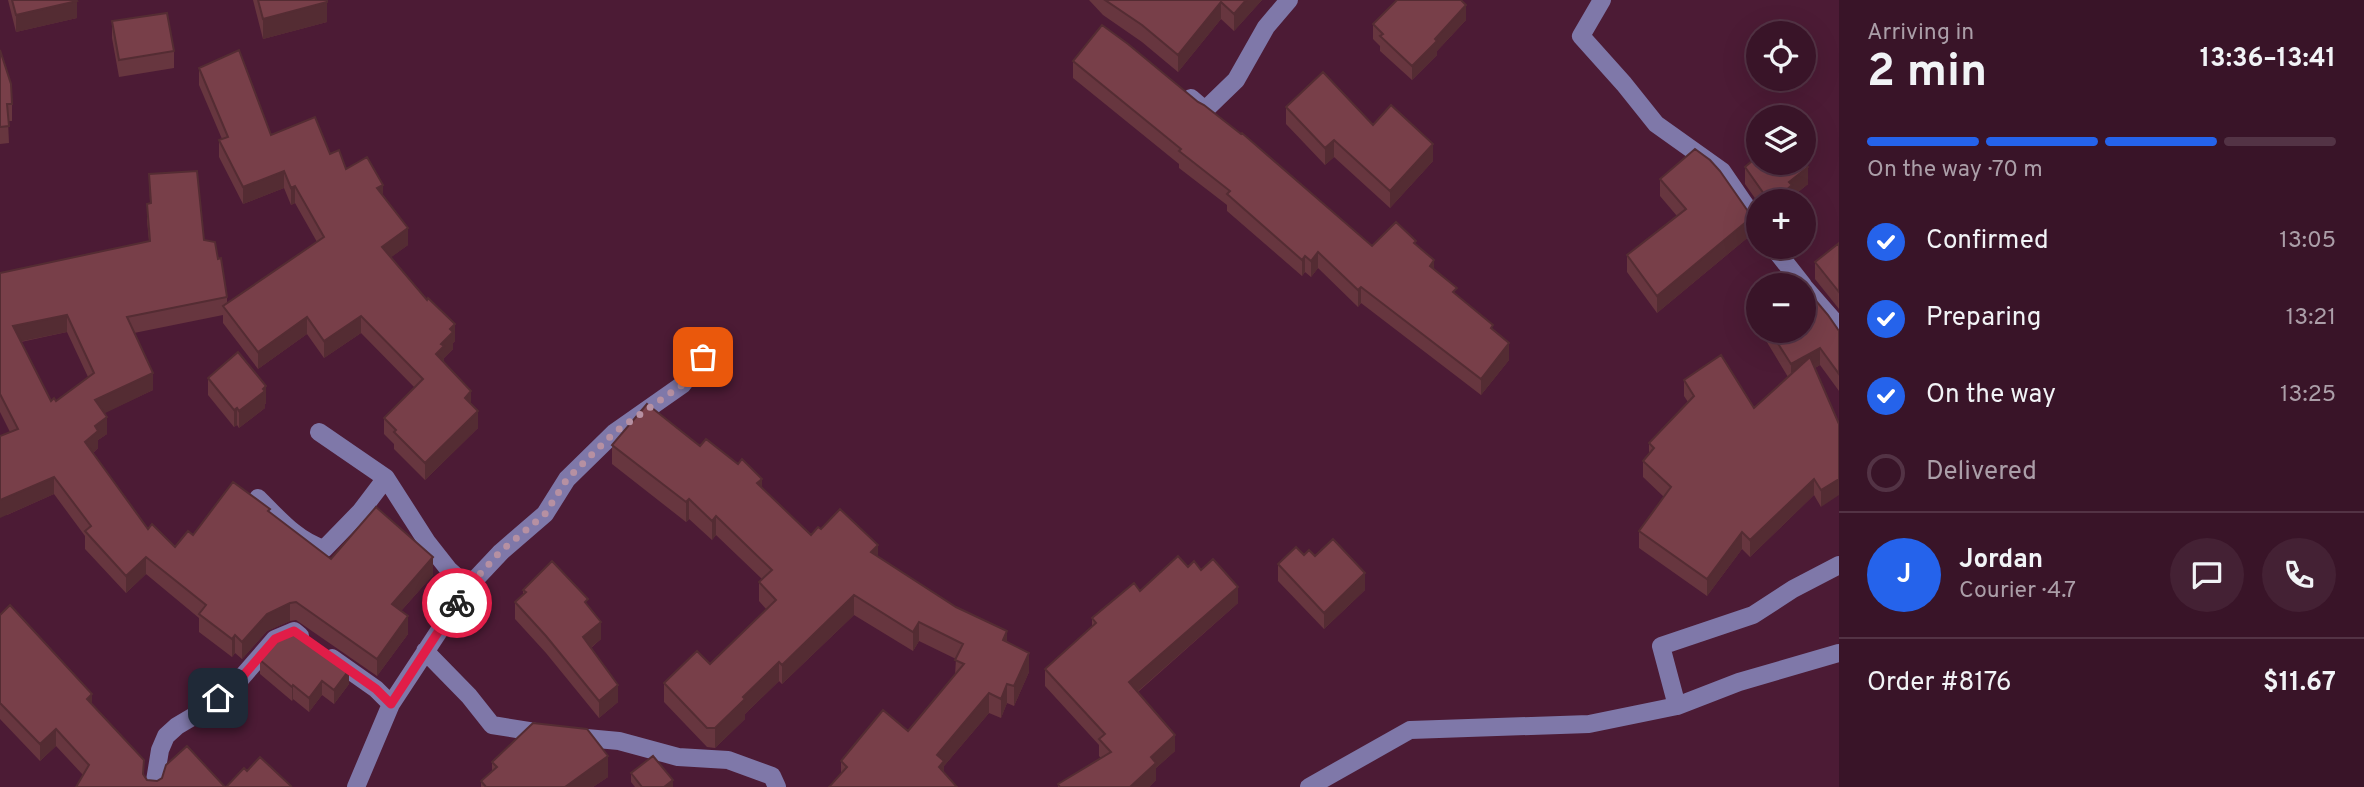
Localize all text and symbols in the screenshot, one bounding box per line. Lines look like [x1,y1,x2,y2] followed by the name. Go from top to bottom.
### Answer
[1867,19,1974,48] text: Arriving in
[1746,21,1816,343] map controls
[1746,21,1816,91] button: locate
[2200,43,2336,76] text: 13:36–13:41
[1867,44,1987,103] text: 2 min
[1746,105,1816,175] button: layers
[1867,156,2043,185] text: On the way · 70 m
[1746,189,1816,259] button: +
[1867,223,1905,261] icon: check
[1926,225,2049,258] text: Confirmed
[2279,227,2336,256] text: 13:05
[1746,273,1816,343] button: −
[1867,300,1905,338] icon: check
[1926,302,2041,335] text: Preparing
[2286,304,2336,333] text: 13:21
[673,327,733,387] pin
[684,338,722,376] icon: bag
[1867,377,1905,415] icon: check
[1926,379,2056,412] text: On the way
[2280,381,2336,410] text: 13:25
[1926,456,2037,489] text: Delivered
[2170,538,2244,612] button: chat
[2262,538,2336,612] button: phone
[1959,544,2043,577] text: Jordan
[1897,559,1911,592] text: J
[422,568,492,638] courier
[1959,577,2076,606] text: Courier · 4.7
[438,584,476,622] icon: bike
[1867,667,2012,700] text: Order #8176
[2263,667,2336,700] text: $11.67
[188,668,248,728] pin
[199,679,237,717] icon: home

